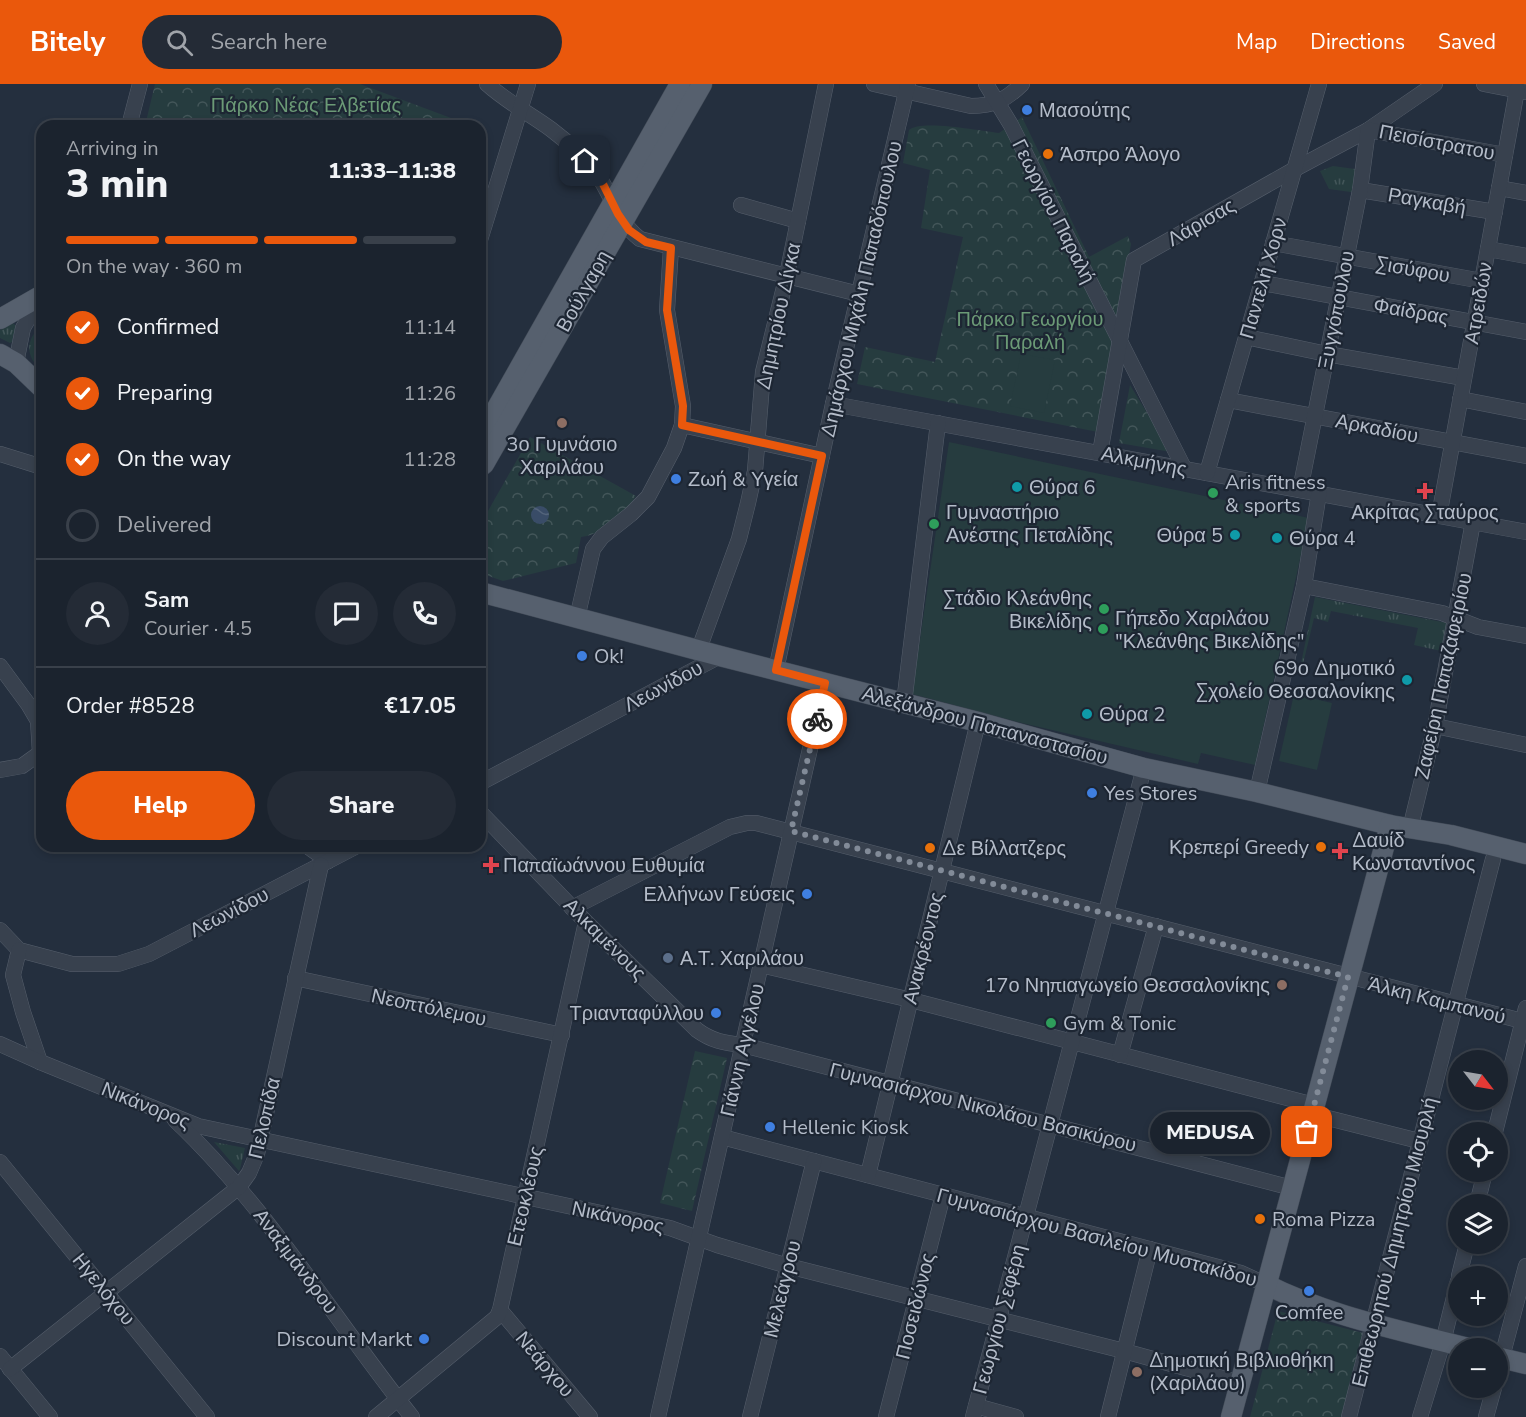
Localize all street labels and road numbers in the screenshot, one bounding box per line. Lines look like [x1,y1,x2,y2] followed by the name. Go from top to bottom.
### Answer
[1377,118,1497,167] street label: Πεισίστρατου
[1006,134,1102,288] street label: Γεωργίου Παραλή
[814,138,909,440] street label: Δημάρχου Μιχάλη Παπαδόπουλου
[1386,181,1468,222] street label: Ραγκαβή
[1162,192,1240,253] street label: Λάρισας
[1233,214,1294,342] street label: Παντελή Χορν
[750,240,807,392] street label: Δημητρίου Δίγκα
[550,246,617,337] street label: Βούλγαρη
[1312,248,1361,372] street label: Ξυγγόπουλου
[1374,250,1452,289] street label: Σισύφου
[1458,260,1499,346] street label: Ατρειδών
[1371,292,1451,331] street label: Φαίδρας
[1333,407,1421,450] street label: Αρκαδίου
[1099,440,1189,483] street label: Αλκμήνης
[1408,570,1479,782] street label: Ζαφείρη Παπαζαφειρίου
[619,654,707,718] street label: Λεωνίδου
[859,680,1111,771] street label: Αλεξάνδρου Παπαναστασίου
[185,881,273,944] street label: Λεωνίδου
[897,889,951,1007] street label: Ανακρέοντος
[557,892,652,987] street label: Αλκαμένους
[1365,970,1508,1031] street label: Άλκη Καμπανού
[714,981,771,1119] street label: Γιάννη Αγγέλου
[369,982,489,1033] street label: Νεοπτόλεμου
[827,1056,1139,1159] street label: Γυμνασιάρχου Νικολάου Βασικύρου
[97,1075,195,1136] street label: Νικάνορος
[242,1075,287,1162] street label: Πελοπίδα
[1345,1094,1444,1390] street label: Επιθεωρητού Δημητρίου Μισυρλή
[501,1143,550,1249] street label: Ετεοκλέους
[934,1182,1260,1293] street label: Γυμνασιάρχου Βασιλείου Μυστακίδου
[569,1195,667,1240] street label: Νικάνορος
[247,1203,344,1319] street label: Αναξιμάνδρου
[757,1238,808,1341] street label: Μελεάγρου
[967,1241,1032,1397] street label: Γεωργίου Σεφέρη
[66,1248,141,1331] street label: Ηγελόχου
[889,1250,942,1362] street label: Ποσειδώνος
[509,1326,580,1403] street label: Νεάρχου

